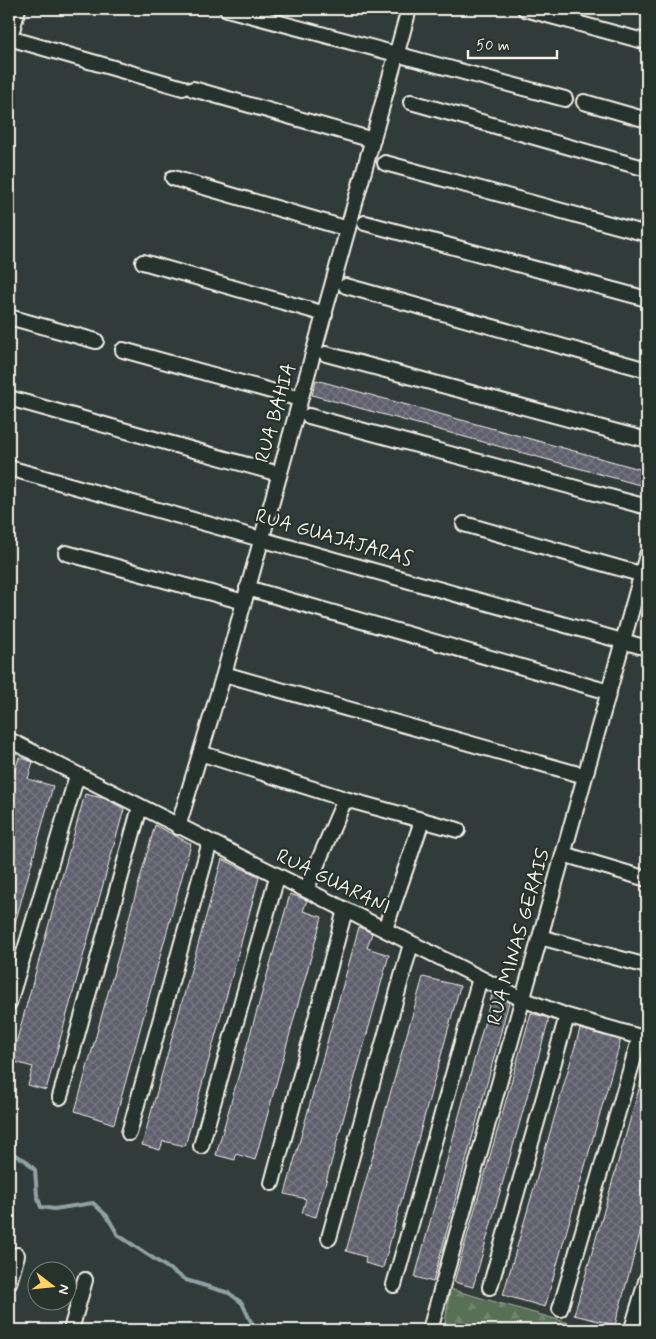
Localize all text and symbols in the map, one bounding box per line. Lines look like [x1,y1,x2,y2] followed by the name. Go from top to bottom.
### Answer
[468,28,557,60] scale bar
[476,36,510,56] text: 50 m
[249,360,303,466] street label: RUA BAHIA
[252,503,416,573] street label: RUA GUAJAJARAS
[271,843,395,921] street label: RUA GUARANI
[481,846,557,1028] street label: RUA MINAS GERAIS
[28,1262,78,1312] north arrow
[54,1282,73,1296] text: N

